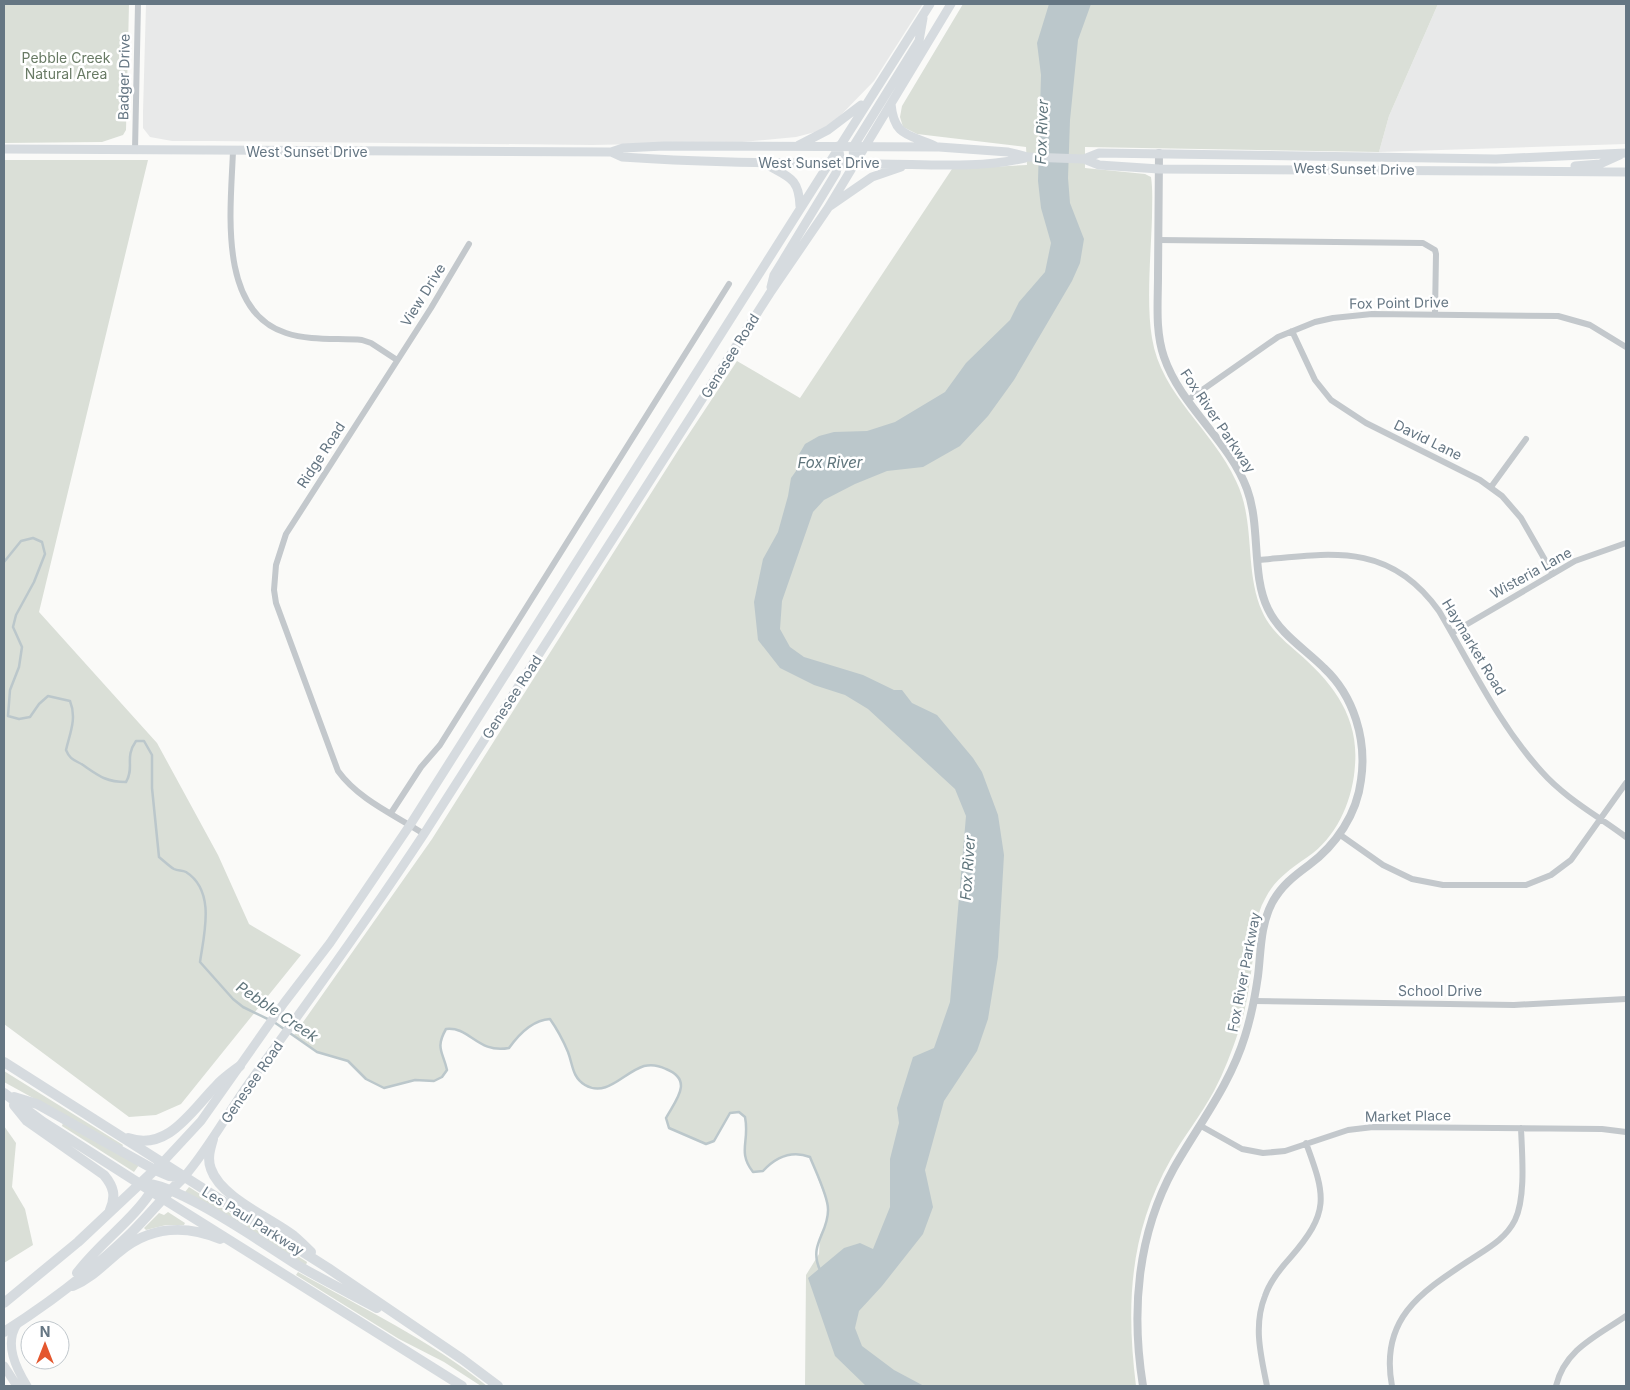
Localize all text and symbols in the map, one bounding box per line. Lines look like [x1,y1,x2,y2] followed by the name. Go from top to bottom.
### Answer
[114,34,133,120] street label: Badger Drive
[22,49,111,82] park label: Pebble Creek Natural Area
[1031,99,1052,165] water label: Fox River
[246,143,368,160] street label: West Sunset Drive
[758,154,880,171] street label: West Sunset Drive
[1293,159,1415,178] street label: West Sunset Drive
[397,260,449,329] street label: View Drive
[1349,293,1449,312] street label: Fox Point Drive
[697,310,762,401] street label: Genesee Road
[1177,366,1260,476] street label: Fox River Parkway
[1391,416,1465,463] street label: David Lane
[293,418,348,491] street label: Ridge Road
[797,453,863,472] water label: Fox River
[1487,543,1574,602] street label: Wisteria Lane
[1439,595,1510,698] street label: Haymarket Road
[478,652,545,742] street label: Genesee Road
[956,835,979,901] water label: Fox River
[1224,910,1263,1033] street label: Fox River Parkway
[233,977,323,1046] water label: Pebble Creek
[1398,982,1482,999] street label: School Drive
[217,1037,286,1126] street label: Genesee Road
[1365,1106,1451,1125] street label: Market Place
[199,1182,307,1259] street label: Les Paul Parkway
[20,1320,70,1370] north arrow
[40,1323,50,1340] text: N

